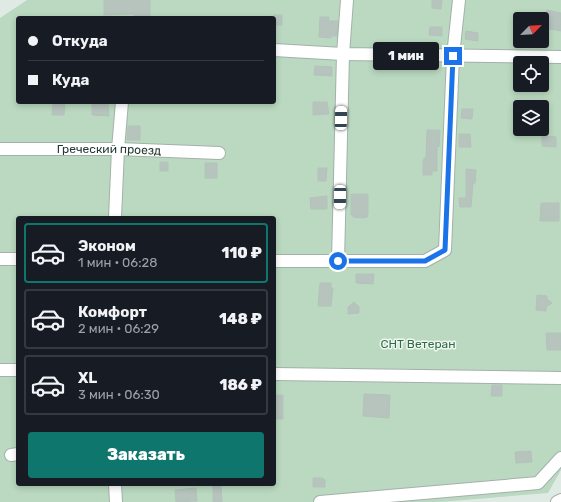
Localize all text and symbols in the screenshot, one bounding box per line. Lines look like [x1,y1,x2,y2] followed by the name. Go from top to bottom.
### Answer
[513,12,549,48] north arrow
[513,12,549,136] map controls
[52,32,108,50] text: Откуда
[373,42,439,70] callout: 1 мин
[444,47,462,65] route end
[388,48,424,63] text: 1 мин
[513,56,549,92] button: locate
[52,71,89,89] text: Куда
[513,100,549,136] button: layers
[335,106,347,130] car
[57,142,161,158] street label: Греческий проезд
[334,185,346,209] car
[30,235,66,271] icon: car
[78,237,136,255] text: Эконом
[222,244,262,262] text: 110 ₽
[329,252,347,270] route start
[78,255,157,270] text: 1 мин · 06:28
[30,301,66,337] icon: car
[78,303,147,321] text: Комфорт
[219,310,262,328] text: 148 ₽
[78,321,159,336] text: 2 мин · 06:29
[380,337,456,351] park label: СНТ Ветеран
[30,367,66,403] icon: car
[78,369,97,387] text: XL
[219,376,262,394] text: 186 ₽
[78,387,160,402] text: 3 мин · 06:30
[28,432,264,478] button: Заказать

